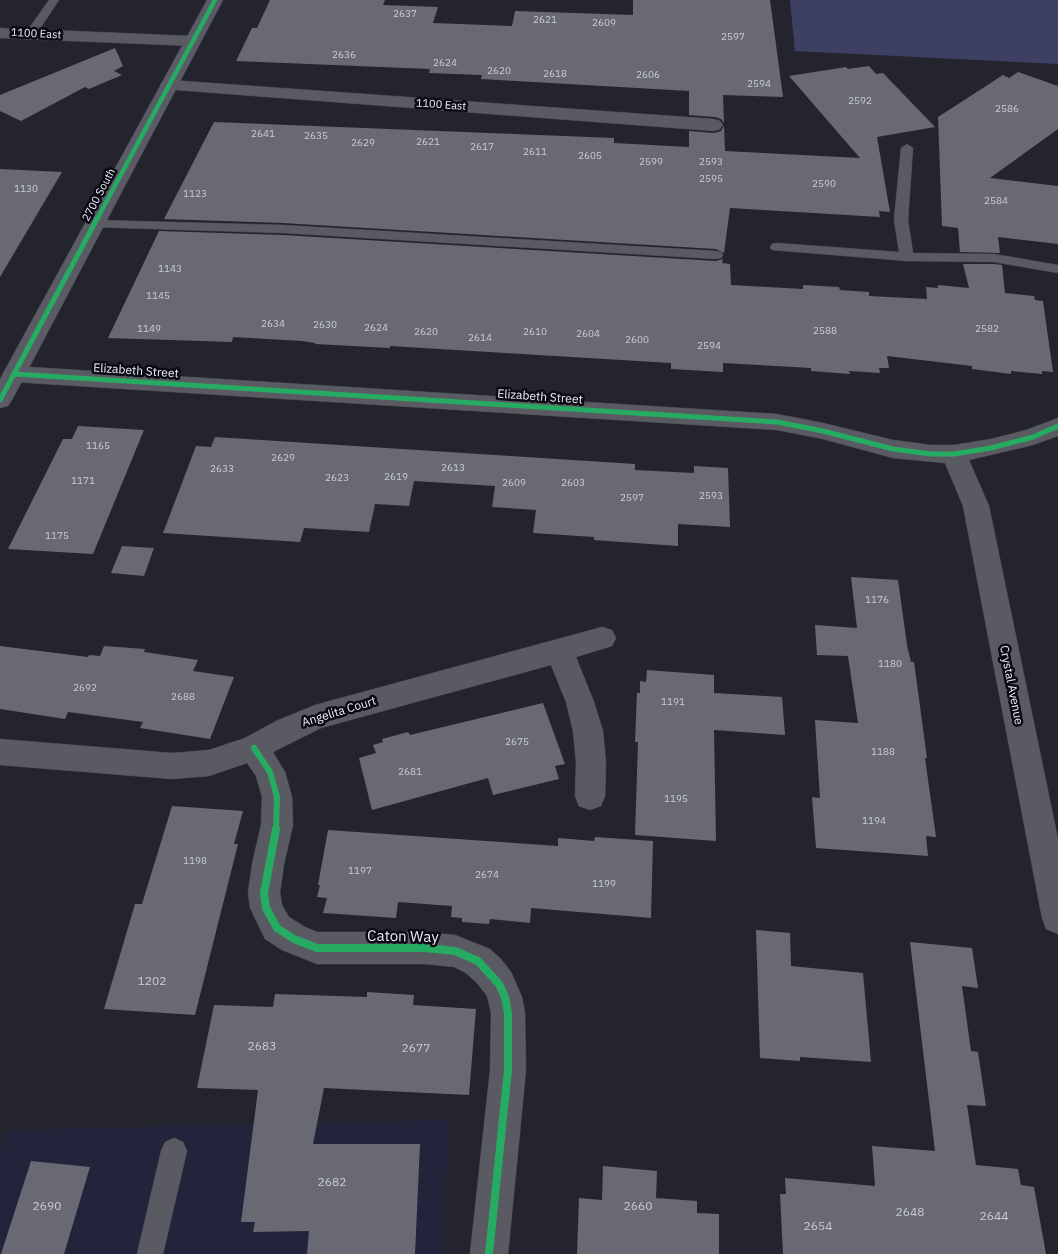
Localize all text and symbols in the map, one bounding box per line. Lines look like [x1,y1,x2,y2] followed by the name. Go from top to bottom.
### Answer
[393,8,417,20] house number: 2637
[533,14,557,26] house number: 2621
[592,17,616,29] house number: 2609
[10,26,62,42] street label: 1100 East
[721,31,745,43] house number: 2597
[332,49,356,61] house number: 2636
[433,57,457,69] house number: 2624
[487,65,511,77] house number: 2620
[543,68,567,80] house number: 2618
[636,69,660,81] house number: 2606
[747,78,771,90] house number: 2594
[848,95,872,107] house number: 2592
[415,97,467,113] street label: 1100 East
[995,103,1019,115] house number: 2586
[251,128,275,140] house number: 2641
[304,130,328,142] house number: 2635
[416,136,440,148] house number: 2621
[351,137,375,149] house number: 2629
[470,141,494,153] house number: 2617
[523,146,547,158] house number: 2611
[578,150,602,162] house number: 2605
[639,156,663,168] house number: 2599
[699,156,723,168] house number: 2593
[80,166,118,224] street label: 2700 South
[699,173,723,185] house number: 2595
[812,178,836,190] house number: 2590
[14,183,38,195] house number: 1130
[183,188,207,200] house number: 1123
[984,195,1008,207] house number: 2584
[158,263,182,275] house number: 1143
[146,290,170,302] house number: 1145
[261,318,285,330] house number: 2634
[313,319,337,331] house number: 2630
[364,322,388,334] house number: 2624
[137,323,161,335] house number: 1149
[975,323,999,335] house number: 2582
[813,325,837,337] house number: 2588
[414,326,438,338] house number: 2620
[523,326,547,338] house number: 2610
[576,328,600,340] house number: 2604
[468,332,492,344] house number: 2614
[625,334,649,346] house number: 2600
[697,340,721,352] house number: 2594
[93,361,179,381] street label: Elizabeth Street
[497,387,583,407] street label: Elizabeth Street
[86,440,110,452] house number: 1165
[271,452,295,464] house number: 2629
[441,462,465,474] house number: 2613
[210,463,234,475] house number: 2633
[384,471,408,483] house number: 2619
[325,472,349,484] house number: 2623
[71,475,95,487] house number: 1171
[502,477,526,489] house number: 2609
[561,477,585,489] house number: 2603
[699,490,723,502] house number: 2593
[620,492,644,504] house number: 2597
[45,530,69,542] house number: 1175
[865,594,889,606] house number: 1176
[996,644,1026,726] street label: Crystal Avenue
[878,658,902,670] house number: 1180
[73,682,97,694] house number: 2692
[171,691,195,703] house number: 2688
[300,694,378,730] street label: Angelita Court
[661,696,685,708] house number: 1191
[505,736,529,748] house number: 2675
[871,746,895,758] house number: 1188
[398,766,422,778] house number: 2681
[664,793,688,805] house number: 1195
[862,815,886,827] house number: 1194
[183,855,207,867] house number: 1198
[348,865,372,877] house number: 1197
[475,869,499,881] house number: 2674
[592,878,616,890] house number: 1199
[367,927,439,947] street label: Caton Way
[138,975,166,989] house number: 1202
[248,1040,276,1054] house number: 2683
[402,1042,430,1056] house number: 2677
[318,1176,346,1190] house number: 2682
[33,1200,61,1214] house number: 2690
[624,1200,652,1214] house number: 2660
[896,1206,924,1220] house number: 2648
[980,1210,1008,1224] house number: 2644
[804,1220,832,1234] house number: 2654

